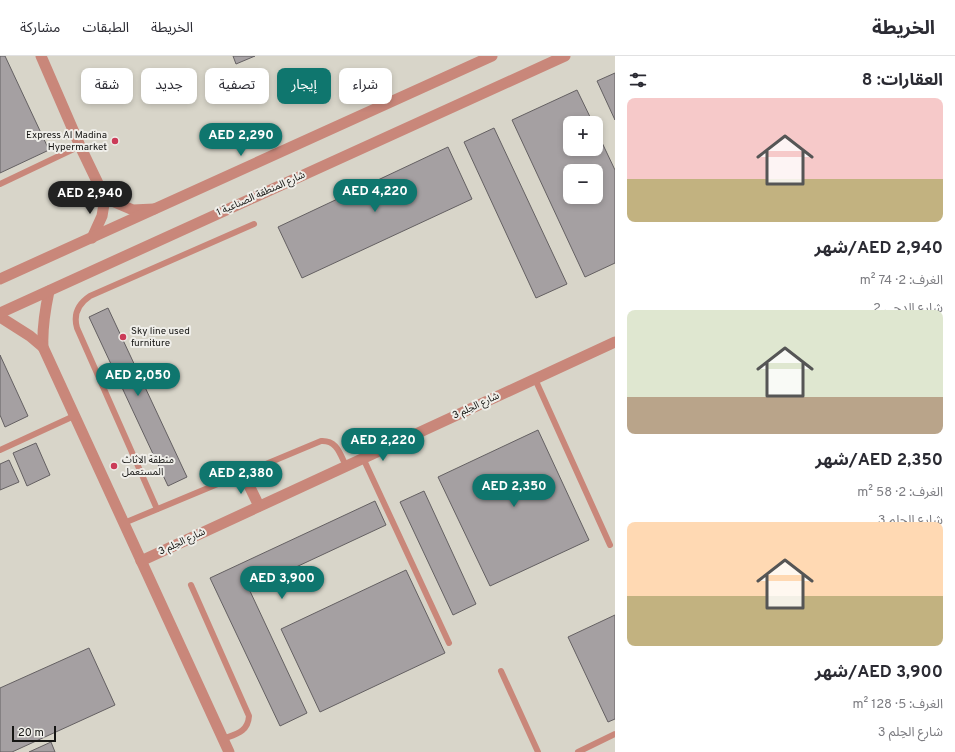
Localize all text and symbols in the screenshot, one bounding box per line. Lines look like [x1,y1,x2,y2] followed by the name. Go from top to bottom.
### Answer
[872,17,935,41] text: الخريطة
[20,20,60,37] text: مشاركة
[82,20,129,37] text: الطبقات
[151,20,193,37] text: الخريطة
[81,68,133,104] chip: شقة
[141,68,197,104] chip: جديد
[205,68,269,104] chip: تصفية
[277,68,331,104] chip: إيجار
[339,68,392,104] chip: شراء
[627,69,649,91] icon: filters
[862,70,943,92] text: العقارات: 8
[563,116,603,204] map controls
[563,116,603,156] button: +
[195,123,287,157] pin: AED 2,290
[749,124,821,196] icon: home
[208,128,274,144] text: AED 2,290
[26,129,107,154] place label: Express Al Madina Hypermarket
[110,136,120,146] marker: Express Al Madina Hypermarket
[563,164,603,204] button: −
[215,169,308,219] street label: شارع المنطقة الصناعية 1
[329,179,421,213] pin: AED 4,220
[44,181,136,215] pin: AED 2,940
[342,184,408,200] text: AED 4,220
[57,186,123,202] text: AED 2,940
[815,238,943,260] text: AED 2,940/شهر
[860,273,943,289] text: الغرف: 2 · 74 m²
[873,301,943,317] text: شارع الدجى 2
[131,325,190,350] place label: Sky line used furniture
[118,332,128,342] marker: Sky line used furniture
[749,336,821,408] icon: home
[92,363,184,397] pin: AED 2,050
[105,368,171,384] text: AED 2,050
[451,389,502,422] street label: شارع الحِلم 3
[337,428,429,462] pin: AED 2,220
[350,433,416,449] text: AED 2,220
[815,450,943,472] text: AED 2,350/شهر
[122,454,174,479] place label: منطقة الاثاث المستعمل
[109,461,119,471] marker: منطقة الاثاث المستعمل
[195,461,287,495] pin: AED 2,380
[208,466,274,482] text: AED 2,380
[468,474,560,508] pin: AED 2,350
[481,479,547,495] text: AED 2,350
[857,485,943,501] text: الغرف: 2 · 58 m²
[878,513,943,529] text: شارع الحِلم 3
[157,525,208,558] street label: شارع الحِلم 3
[749,548,821,620] icon: home
[236,566,328,600] pin: AED 3,900
[249,571,315,587] text: AED 3,900
[815,662,943,684] text: AED 3,900/شهر
[853,697,943,713] text: الغرف: 5 · 128 m²
[12,724,56,743] scale bar
[878,725,943,741] text: شارع الحِلم 3
[18,726,44,740] text: 20 m

